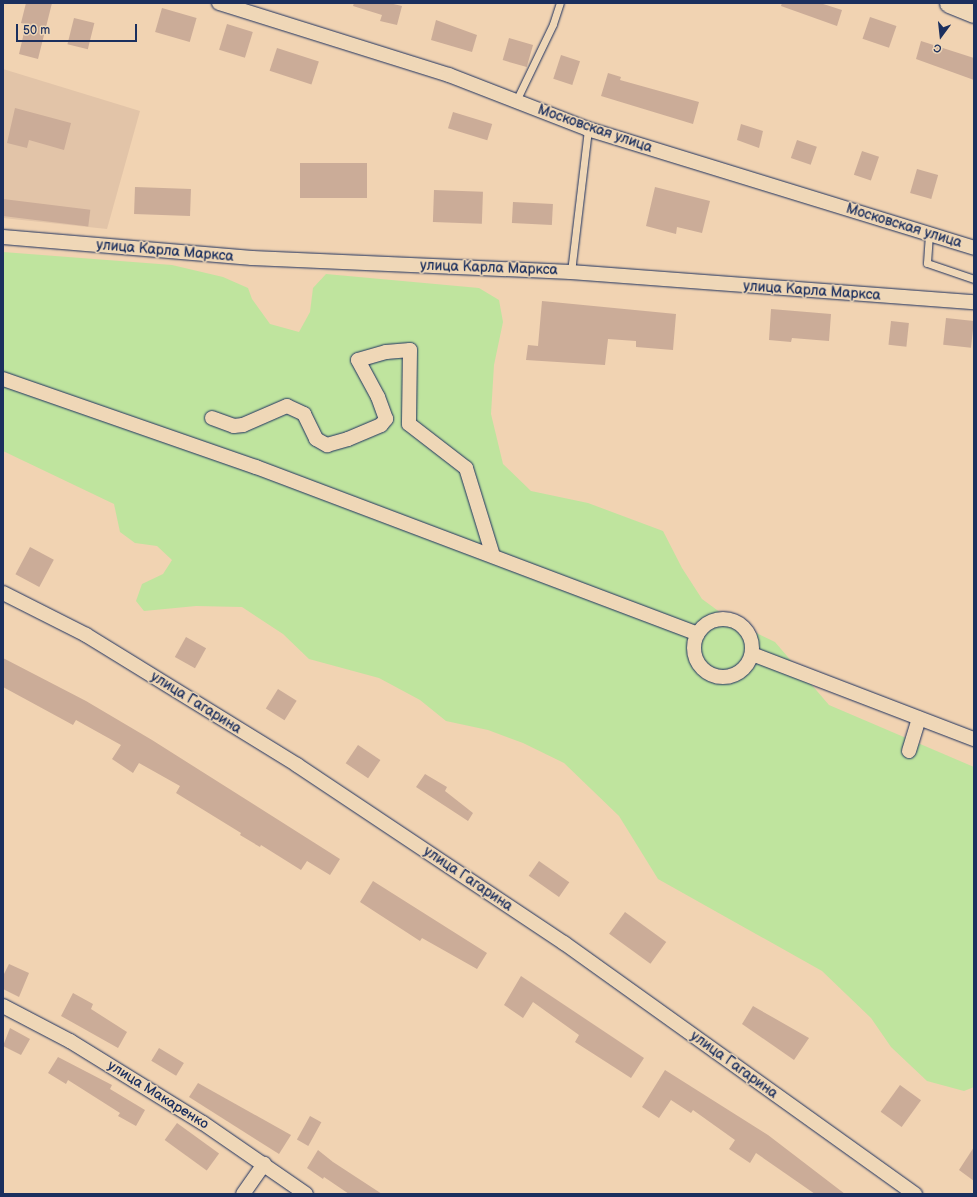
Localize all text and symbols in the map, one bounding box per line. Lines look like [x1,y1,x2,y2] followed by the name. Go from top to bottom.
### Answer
[18,16,139,42] scale bar
[921,16,961,56] north arrow
[23,23,50,38] text: 50 m
[932,41,943,55] text: С
[535,101,655,157] street label: Московская улица
[844,200,964,252] street label: Московская улица
[96,237,234,265] street label: улица Карла Маркса
[420,257,558,279] street label: улица Карла Маркса
[743,278,881,304] street label: улица Карла Маркса
[148,668,244,738] street label: улица Гагарина
[420,843,516,915] street label: улица Гагарина
[687,1028,781,1102] street label: улица Гагарина
[104,1057,212,1133] street label: улица Макаренко

